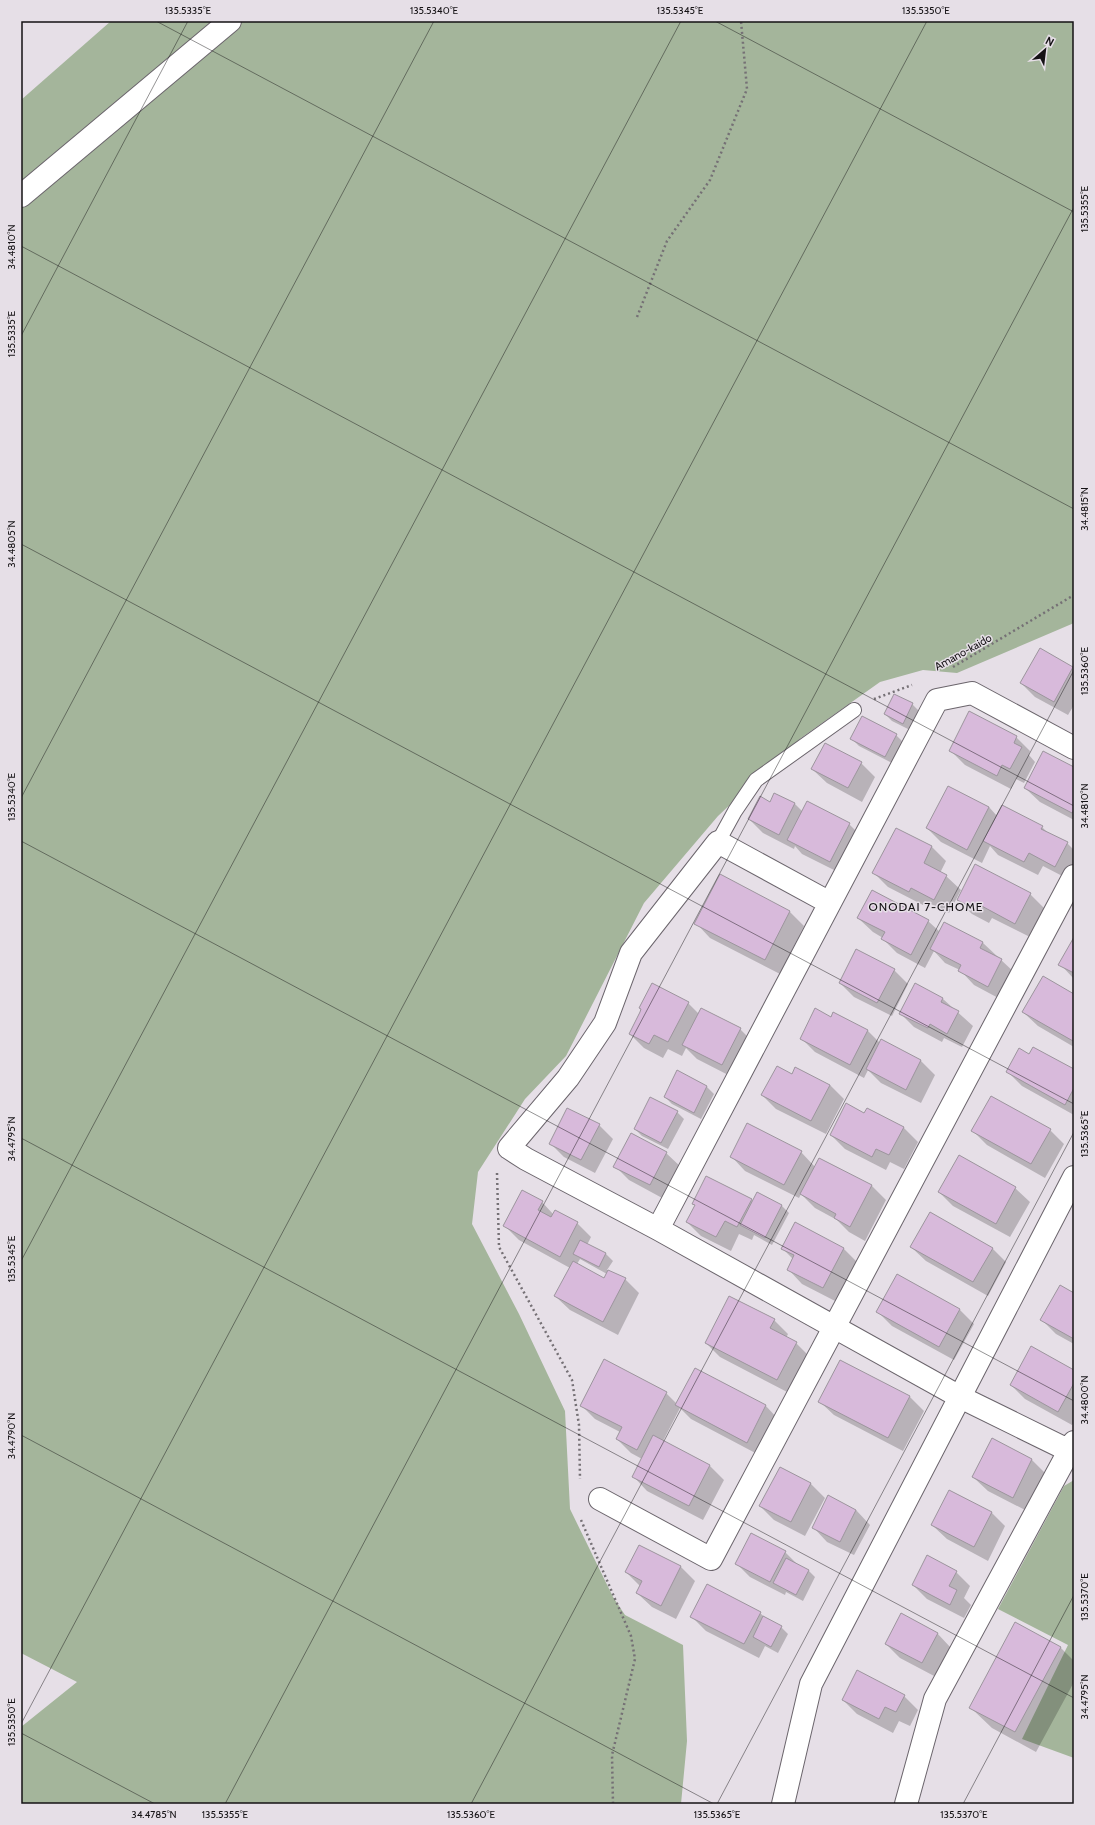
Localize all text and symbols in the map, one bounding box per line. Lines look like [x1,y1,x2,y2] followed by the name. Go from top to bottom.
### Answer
[165,4,212,17] text: 135.5335°E
[410,4,459,17] text: 135.5340°E
[657,4,704,17] text: 135.5345°E
[902,4,950,17] text: 135.5350°E
[1025,30,1065,70] north arrow
[1043,33,1056,49] text: N
[1078,185,1091,232] text: 135.5355°E
[5,224,18,270] text: 34.4810°N
[5,310,18,357] text: 135.5335°E
[1078,487,1091,531] text: 34.4815°N
[5,520,18,568] text: 34.4805°N
[932,631,994,673] street label: Amano-kaido
[1078,646,1091,695] text: 135.5360°E
[5,772,18,821] text: 135.5340°E
[1078,783,1091,829] text: 34.4810°N
[869,899,983,914] district label: ONODAI 7-CHOME
[1078,1110,1091,1157] text: 135.5365°E
[5,1117,18,1161] text: 34.4795°N
[5,1235,18,1282] text: 135.5345°E
[1078,1376,1091,1424] text: 34.4800°N
[5,1413,18,1459] text: 34.4790°N
[1078,1573,1091,1621] text: 135.5370°E
[1078,1675,1091,1719] text: 34.4795°N
[5,1698,18,1746] text: 135.5350°E
[131,1808,177,1821] text: 34.4785°N
[202,1808,249,1821] text: 135.5355°E
[447,1808,496,1821] text: 135.5360°E
[694,1808,741,1821] text: 135.5365°E
[940,1808,988,1821] text: 135.5370°E

